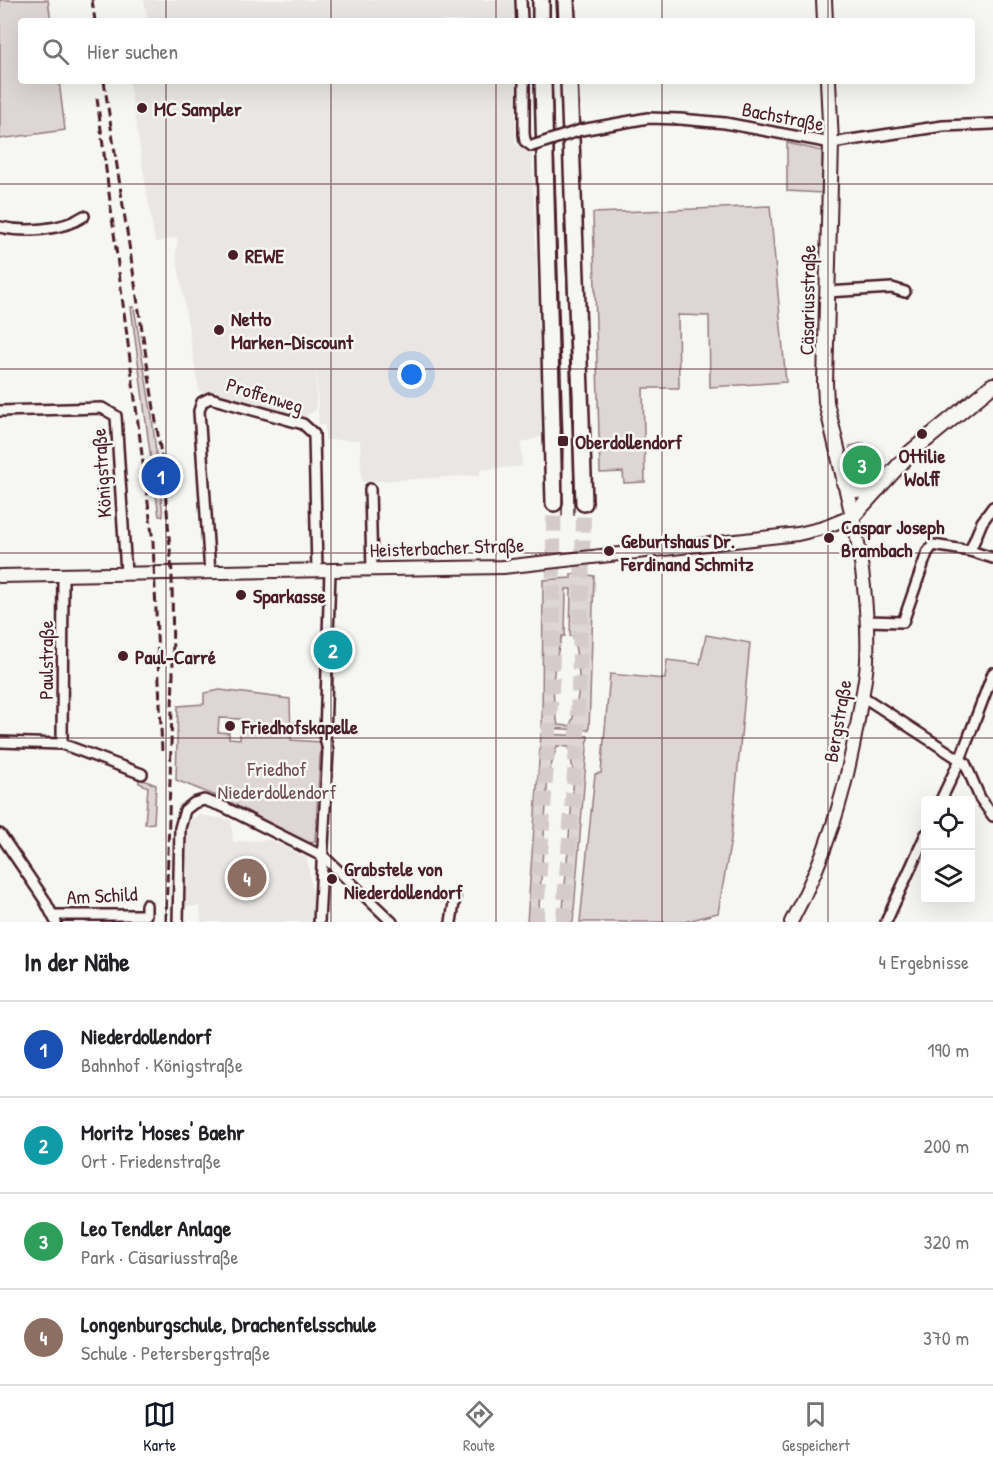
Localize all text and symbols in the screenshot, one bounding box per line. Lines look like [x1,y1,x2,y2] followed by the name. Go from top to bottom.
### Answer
[18,18,975,84] search box
[39,35,72,68] icon: search
[87,36,178,66] text: Hier suchen
[154,95,242,123] place label: MC Sampler
[740,95,826,137] street label: Bachstraße
[135,101,149,115] marker: MC Sampler
[245,242,284,269] place label: REWE
[793,244,821,356] street label: Cäsariusstraße
[226,248,240,262] marker: REWE
[231,305,354,355] place label: Netto Marken-Discount
[212,323,226,337] marker: Netto Marken-Discount
[397,360,426,389] your location
[223,371,307,419] street label: Proffenweg
[84,427,118,519] street label: Königstraße
[915,427,929,441] marker: Ottilie Wolff
[575,428,683,455] place label: Oberdollendorf
[556,434,570,448] marker: Oberdollendorf
[842,442,882,488] pin: 3
[898,442,946,492] place label: Ottilie Wolff
[142,454,180,498] pin: 1
[841,513,945,563] place label: Caspar Joseph Brambach
[620,527,754,577] place label: Geburtshaus Dr. Ferdinand Schmitz
[369,531,525,563] street label: Heisterbacher Straße
[822,531,836,545] marker: Caspar Joseph Brambach
[602,544,616,558] marker: Geburtshaus Dr. Ferdinand Schmitz
[253,582,326,610] place label: Sparkasse
[234,588,248,602] marker: Sparkasse
[32,620,59,700] street label: Paulstraße
[314,628,352,672] pin: 2
[135,643,216,670] place label: Paul-Carré
[116,649,130,663] marker: Paul-Carré
[816,678,858,764] street label: Bergstraße
[241,713,358,741] place label: Friedhofskapelle
[223,719,237,733] marker: Friedhofskapelle
[218,755,336,805] park label: Friedhof Niederdollendorf
[921,796,975,904] map controls
[921,796,975,850] button: locate
[921,850,975,904] button: layers
[344,855,464,905] place label: Grabstele von Niederdollendorf
[228,856,266,900] pin: 4
[325,872,339,886] marker: Grabstele von Niederdollendorf
[66,880,138,910] street label: Am Schild
[24,944,130,979] text: In der Nähe
[878,948,969,975] text: 4 Ergebnisse
[81,1021,212,1051] text: Niederdollendorf
[40,1036,47,1063] text: 1
[927,1036,969,1063] text: 190 m
[81,1051,243,1078] text: Bahnhof · Königstraße
[81,1117,245,1147] text: Moritz 'Moses' Baehr
[39,1132,48,1159] text: 2
[924,1132,969,1159] text: 200 m
[81,1147,221,1174] text: Ort · Friedenstraße
[81,1213,231,1243] text: Leo Tendler Anlage
[39,1228,48,1255] text: 3
[924,1228,969,1255] text: 320 m
[81,1243,239,1270] text: Park · Cäsariusstraße
[81,1309,376,1339] text: Longenburgschule, Drachenfelsschule
[40,1324,47,1351] text: 4
[923,1324,969,1351] text: 370 m
[81,1339,270,1366] text: Schule · Petersbergstraße
[143,1398,176,1456] tab: Karte
[463,1398,496,1456] tab: Route
[782,1398,850,1456] tab: Gespeichert

